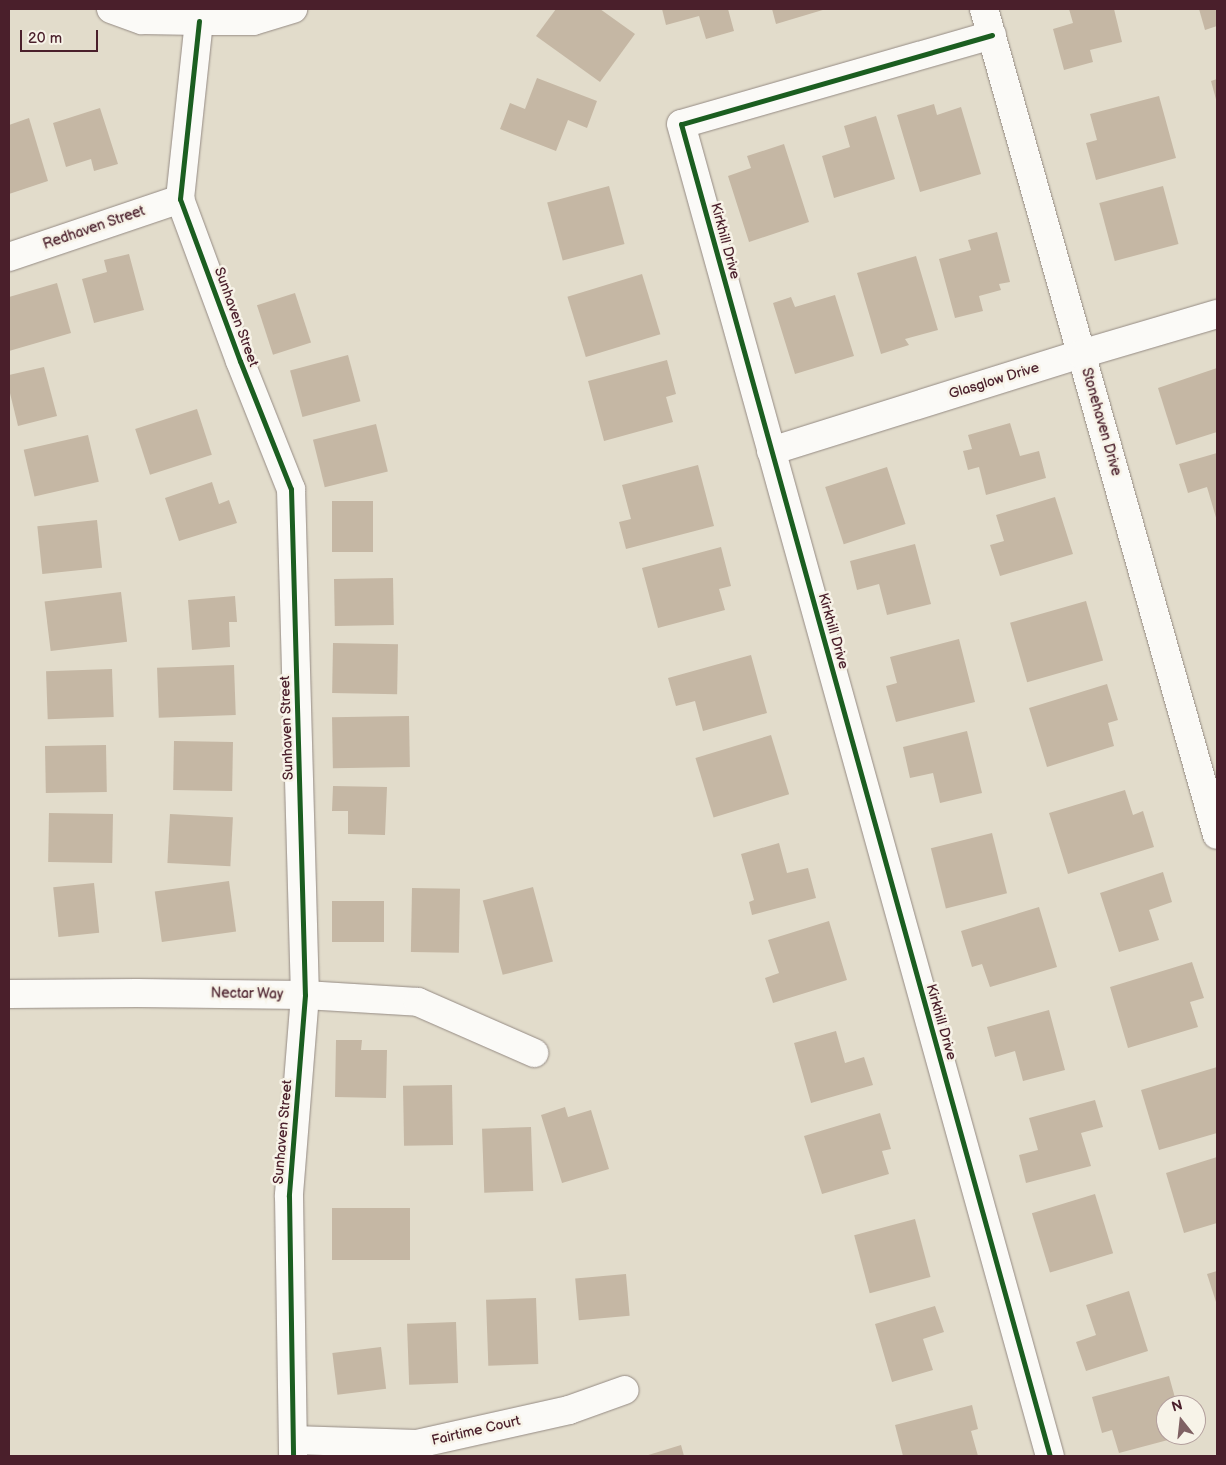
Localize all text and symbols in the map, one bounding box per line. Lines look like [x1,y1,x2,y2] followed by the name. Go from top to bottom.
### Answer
[22,20,100,52] scale bar
[28,29,62,48] text: 20 m
[707,201,743,281] street label: Kirkhill Drive
[41,203,147,253] street label: Redhaven Street
[210,265,262,369] street label: Sunhaven Street
[947,359,1041,403] street label: Glasglow Drive
[1078,366,1124,478] street label: Stonehaven Drive
[814,591,852,671] street label: Kirkhill Drive
[277,675,297,781] street label: Sunhaven Street
[922,982,960,1062] street label: Kirkhill Drive
[210,985,284,1003] street label: Nectar Way
[270,1079,296,1185] street label: Sunhaven Street
[1156,1395,1206,1445] north arrow
[1170,1396,1184,1416] text: N
[430,1413,522,1449] street label: Fairtime Court

